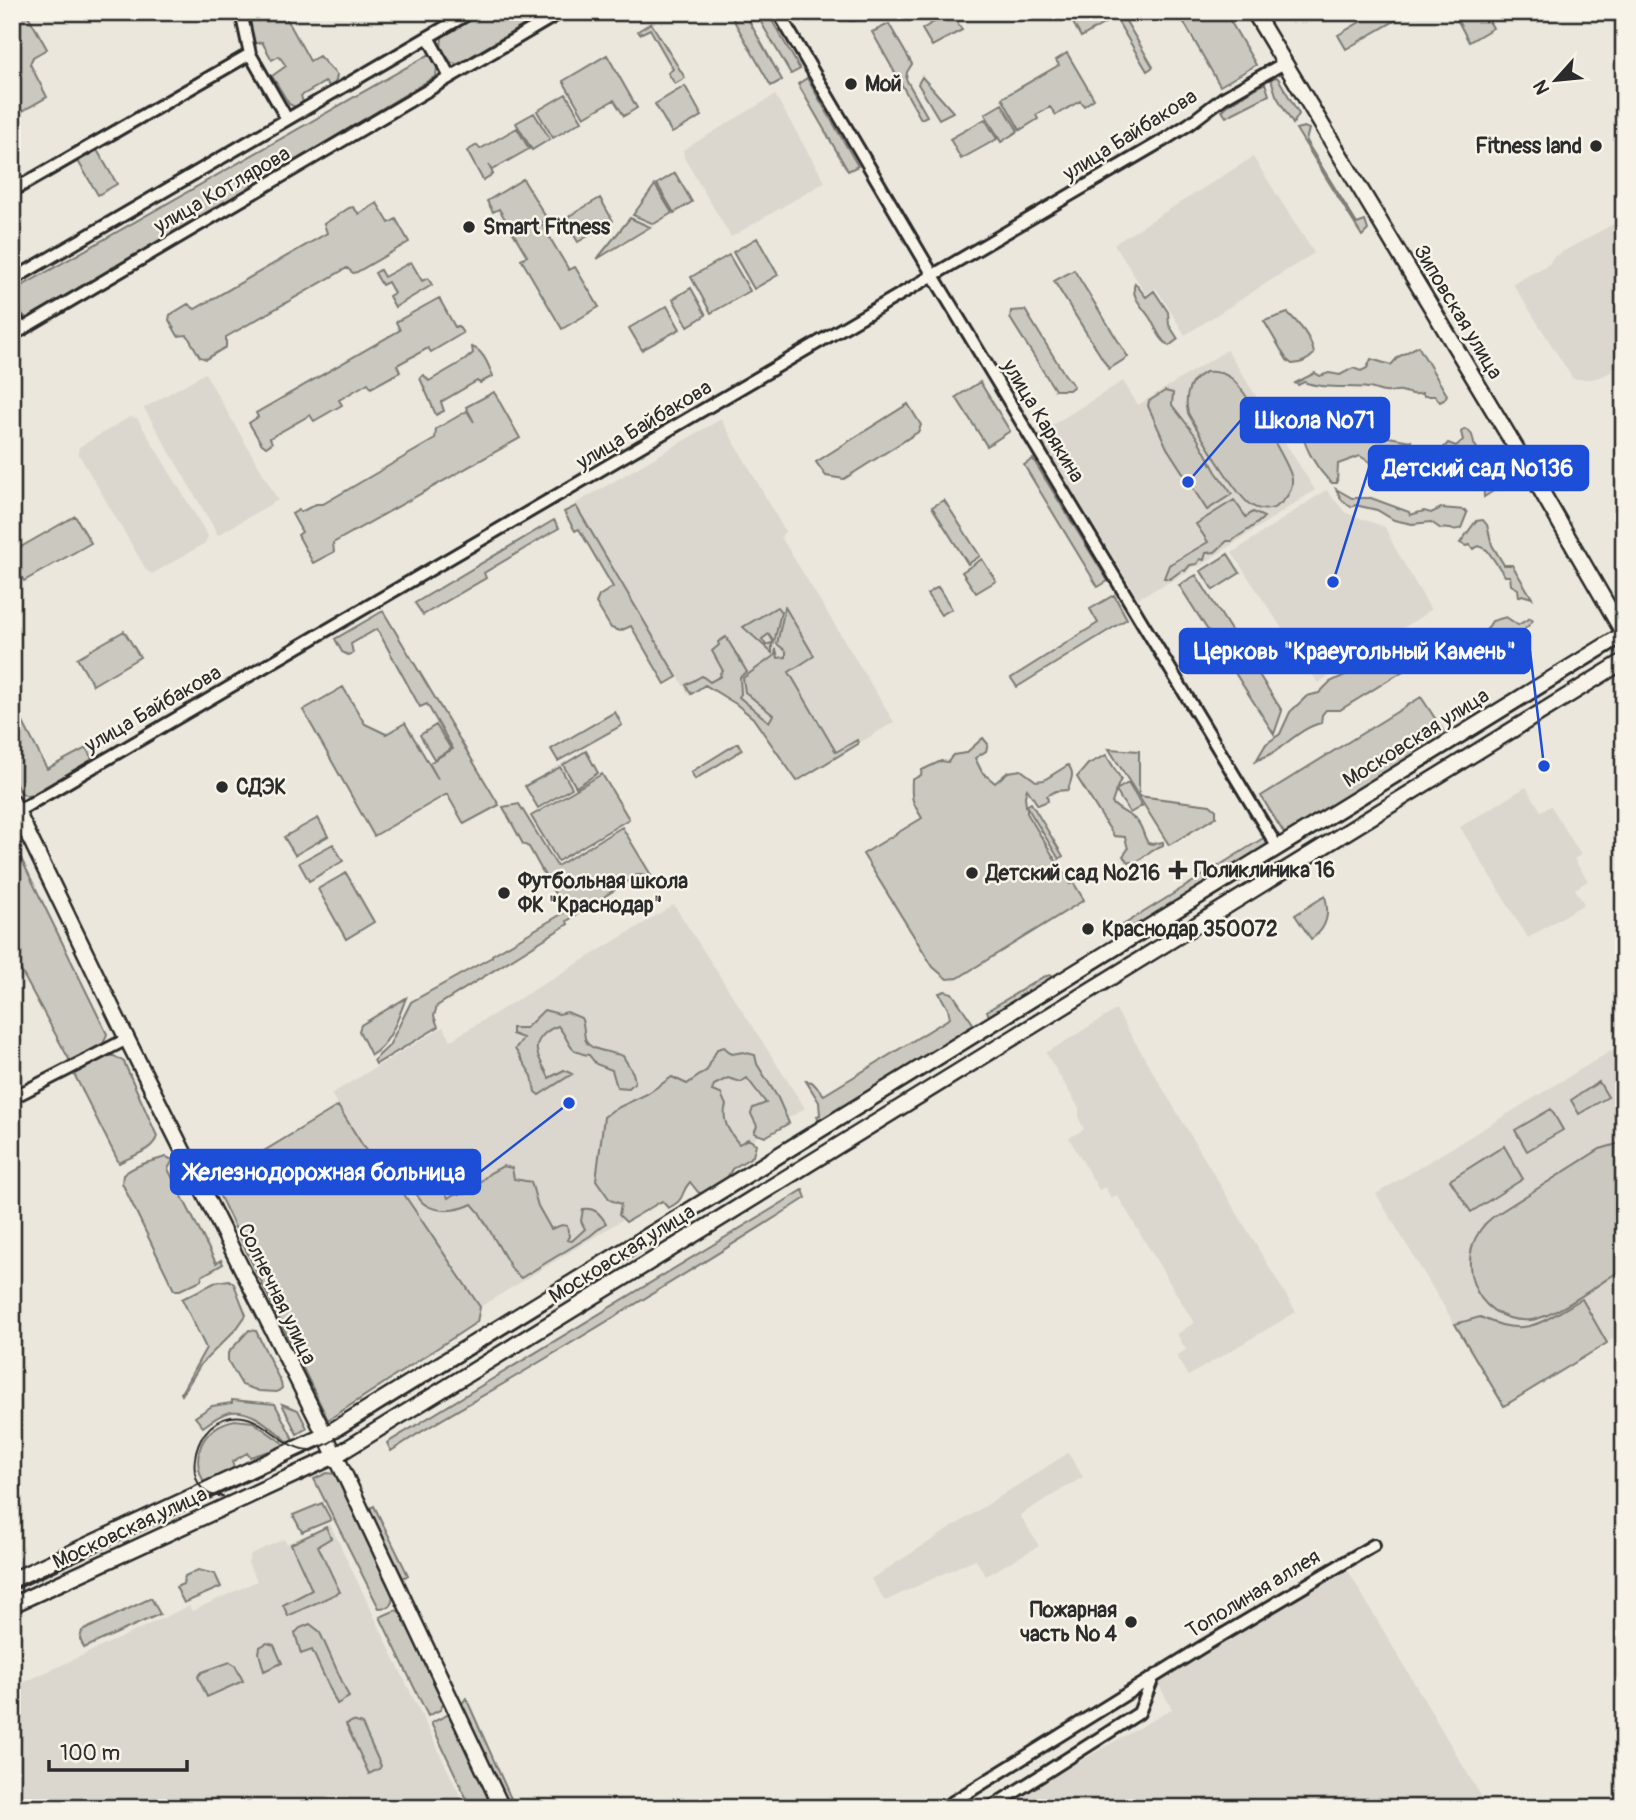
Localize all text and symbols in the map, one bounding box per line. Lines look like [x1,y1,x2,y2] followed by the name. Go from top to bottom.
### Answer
[1520,46,1590,116] north arrow
[865,71,901,98] place label: Мой
[843,76,859,92] marker: Мой
[1528,76,1555,98] text: N
[1057,83,1202,188] street label: улица Байбакова
[1475,133,1582,160] place label: Fitness land
[1588,138,1604,154] marker: Fitness land
[148,140,295,240] street label: улица Котлярова
[483,214,611,241] place label: Smart Fitness
[461,219,477,235] marker: Smart Fitness
[1407,240,1509,384] street label: Зиповская улица
[995,354,1090,487] street label: улица Карякина
[570,374,717,477] street label: улица Байбакова
[1241,398,1389,442] callout: Школа №71
[1254,406,1375,435] text: Школа №71
[1369,446,1588,490] callout: Детский сад №136
[1381,454,1573,483] text: Детский сад №136
[1180,629,1530,673] callout: Церковь "Краеугольный Камень"
[1194,637,1516,666] text: Церковь "Краеугольный Камень"
[79,659,226,760] street label: улица Байбакова
[1338,682,1494,794] street label: Московская улица
[236,774,286,801] place label: СДЭК
[214,779,230,795] marker: СДЭК
[1194,857,1335,884] place label: Поликлиника 16
[984,860,1160,887] place label: Детский сад №216
[1168,860,1188,880] marker: Поликлиника 16
[964,865,980,881] marker: Детский сад №216
[517,868,688,919] place label: Футбольная школа ФК "Краснодар"
[496,885,512,901] marker: Футбольная школа ФК "Краснодар"
[1102,916,1278,943] place label: Краснодар 350072
[1080,921,1096,937] marker: Краснодар 350072
[171,1150,480,1194] callout: Железнодорожная больница
[181,1158,466,1187] text: Железнодорожная больница
[544,1198,700,1310] street label: Московская улица
[231,1219,323,1369] street label: Солнечная улица
[48,1480,212,1576] street label: Московская улица
[1181,1543,1325,1645] street label: Тополиная аллея
[1019,1597,1118,1648] place label: Пожарная часть № 4
[1123,1614,1139,1630] marker: Пожарная часть № 4
[49,1729,187,1773] scale bar
[60,1740,120,1767] text: 100 m

